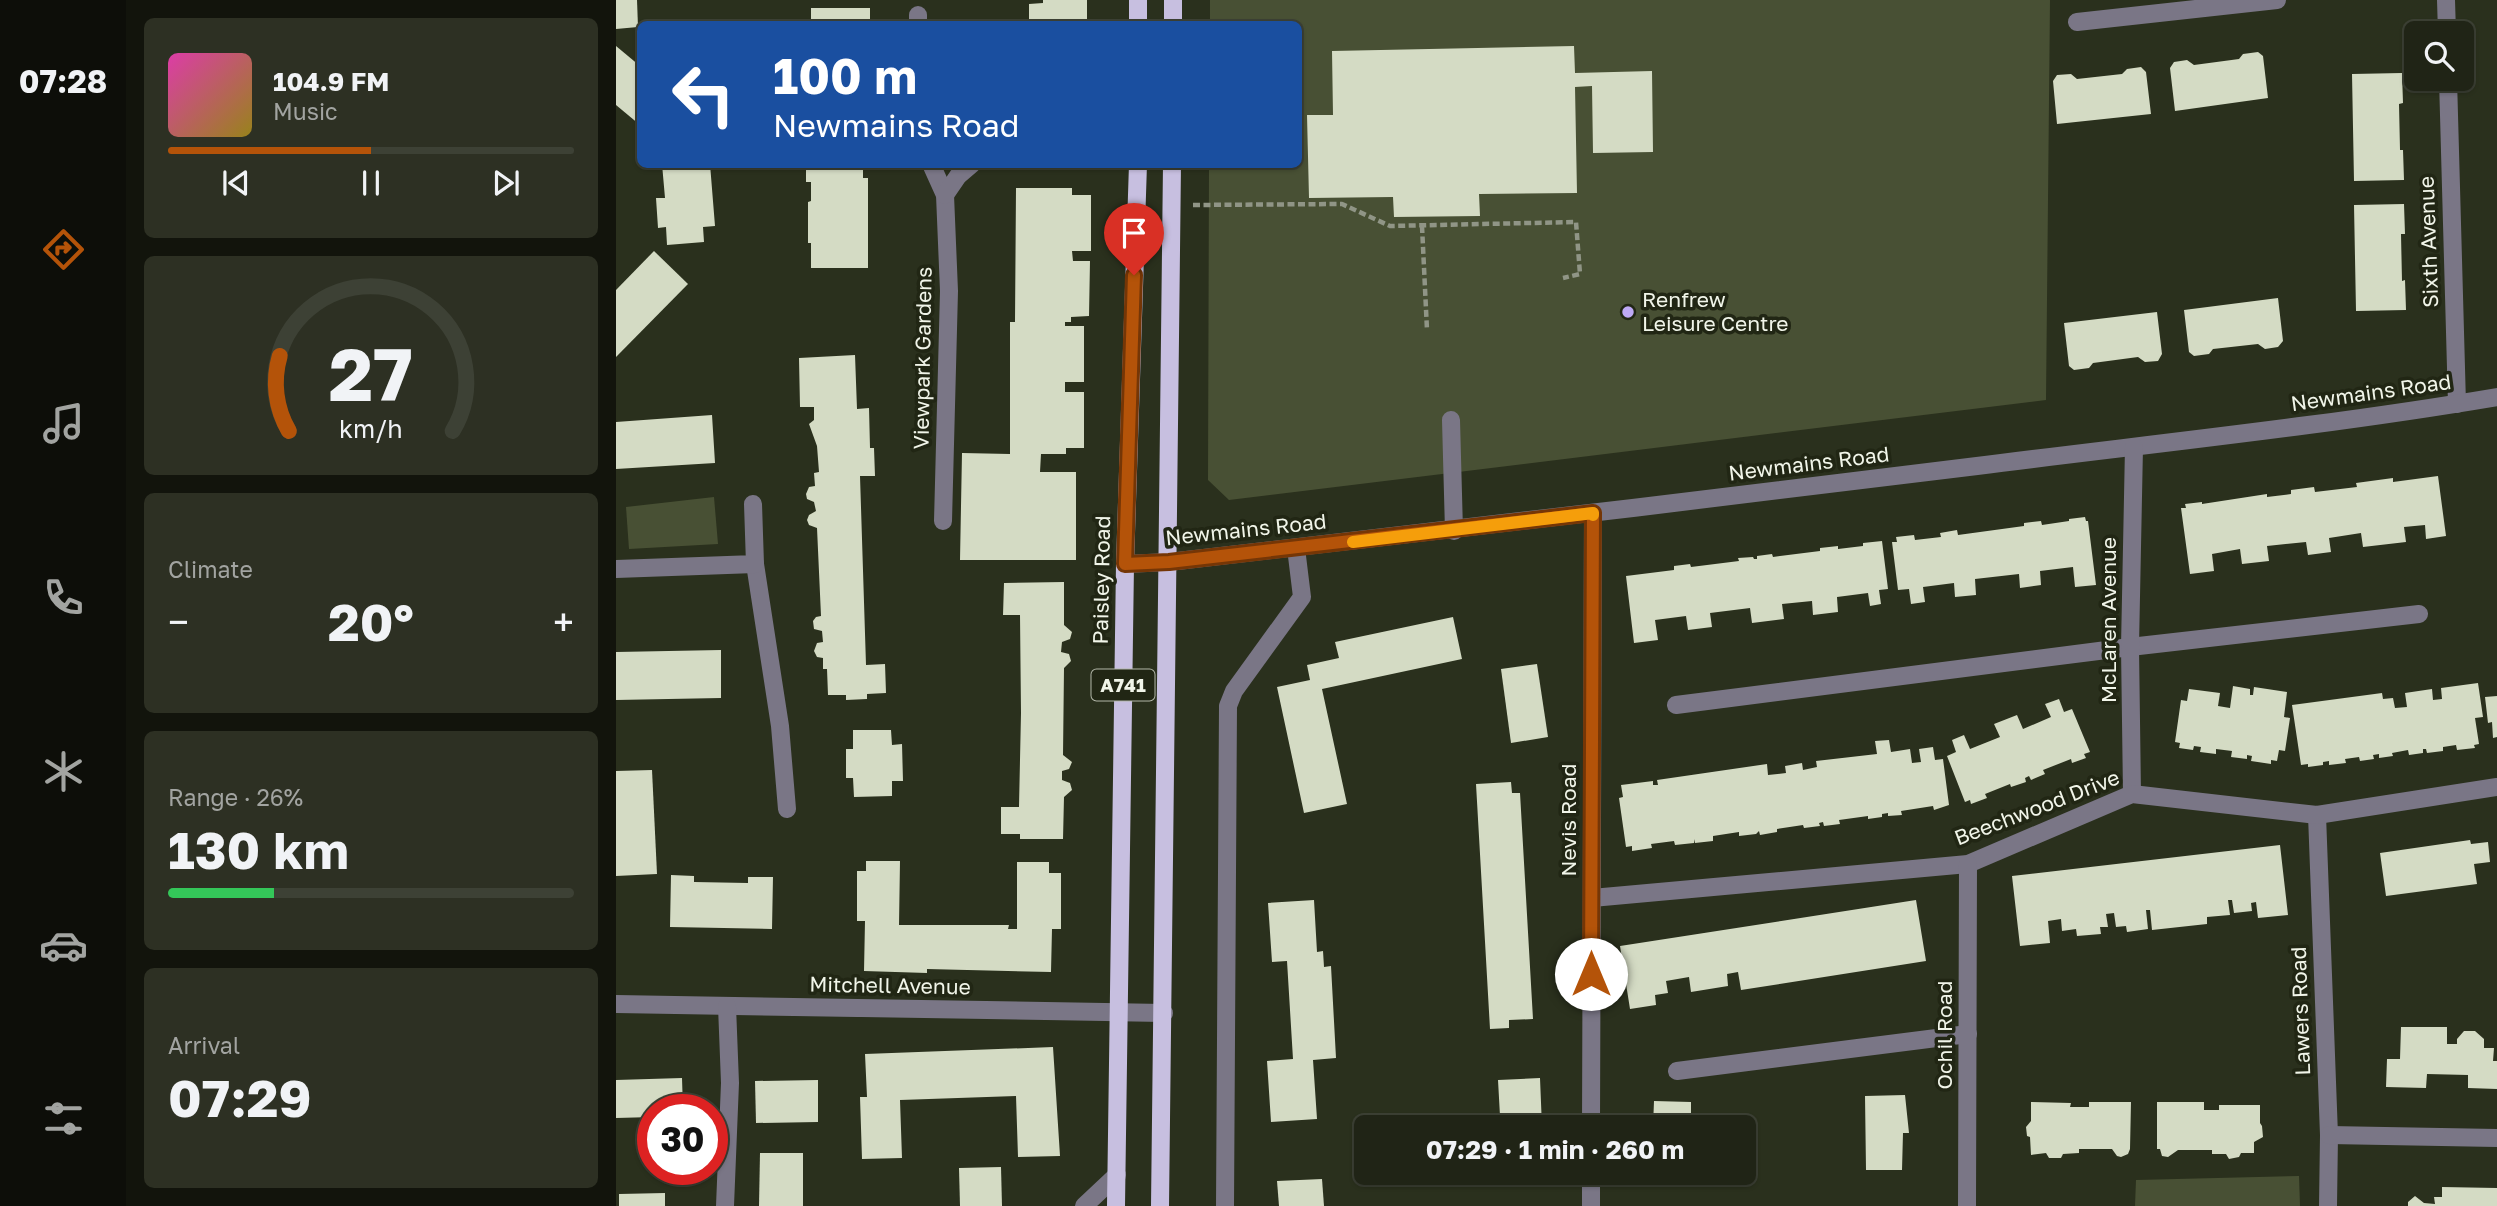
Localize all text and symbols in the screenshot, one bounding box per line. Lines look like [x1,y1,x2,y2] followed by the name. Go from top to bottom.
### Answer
[2404,21,2474,91] map controls
[2404,21,2474,91] button: search
[773,46,917,105] text: 100 m
[658,49,749,140] icon: left
[19,62,107,100] text: 07:28
[273,66,389,97] text: 104.9 FM
[273,97,338,125] text: Music
[773,106,1020,144] text: Newmains Road
[217,164,255,202] icon: previous
[352,164,390,202] icon: pause
[487,164,525,202] icon: next
[2413,176,2443,308] street label: Sixth Avenue
[1104,203,1164,275] pin
[1115,214,1153,252] icon: arrive
[39,225,88,274] icon: directions
[907,266,937,449] street label: Viewpark Gardens
[1642,286,1789,336] place label: Renfrew Leisure Centre
[1620,304,1636,320] marker: Renfrew Leisure Centre
[329,331,413,418] text: 27
[2289,368,2453,416] street label: Newmains Road
[39,399,88,448] icon: music
[339,413,403,444] text: km/h
[1727,440,1891,486] street label: Newmains Road
[1164,508,1328,550] street label: Newmains Road
[1087,515,1115,645] street label: Paisley Road
[2095,537,2121,703] street label: McLaren Avenue
[168,555,253,583] text: Climate
[39,573,88,622] icon: phone
[328,590,414,652] text: 20°
[168,599,189,644] text: −
[553,599,574,644] text: +
[1092,670,1154,700] road number: A741
[39,747,88,796] icon: climate
[1555,764,1581,876] street label: Nevis Road
[1950,764,2123,851] street label: Beechwood Drive
[168,783,303,811] text: Range · 26%
[168,818,349,880] text: 130 km
[39,921,88,970] icon: car
[1554,937,1628,1011] position arrow
[2285,946,2315,1076] street label: Lawers Road
[809,971,971,999] street label: Mitchell Avenue
[1931,981,1957,1089] street label: Ochil Road
[168,1031,240,1059] text: Arrival
[168,1066,312,1128] text: 07:29
[39,1094,88,1143] icon: filters
[637,1094,728,1185] speed limit sign: 30
[1426,1134,1684,1165] text: 07:29 · 1 min · 260 m

